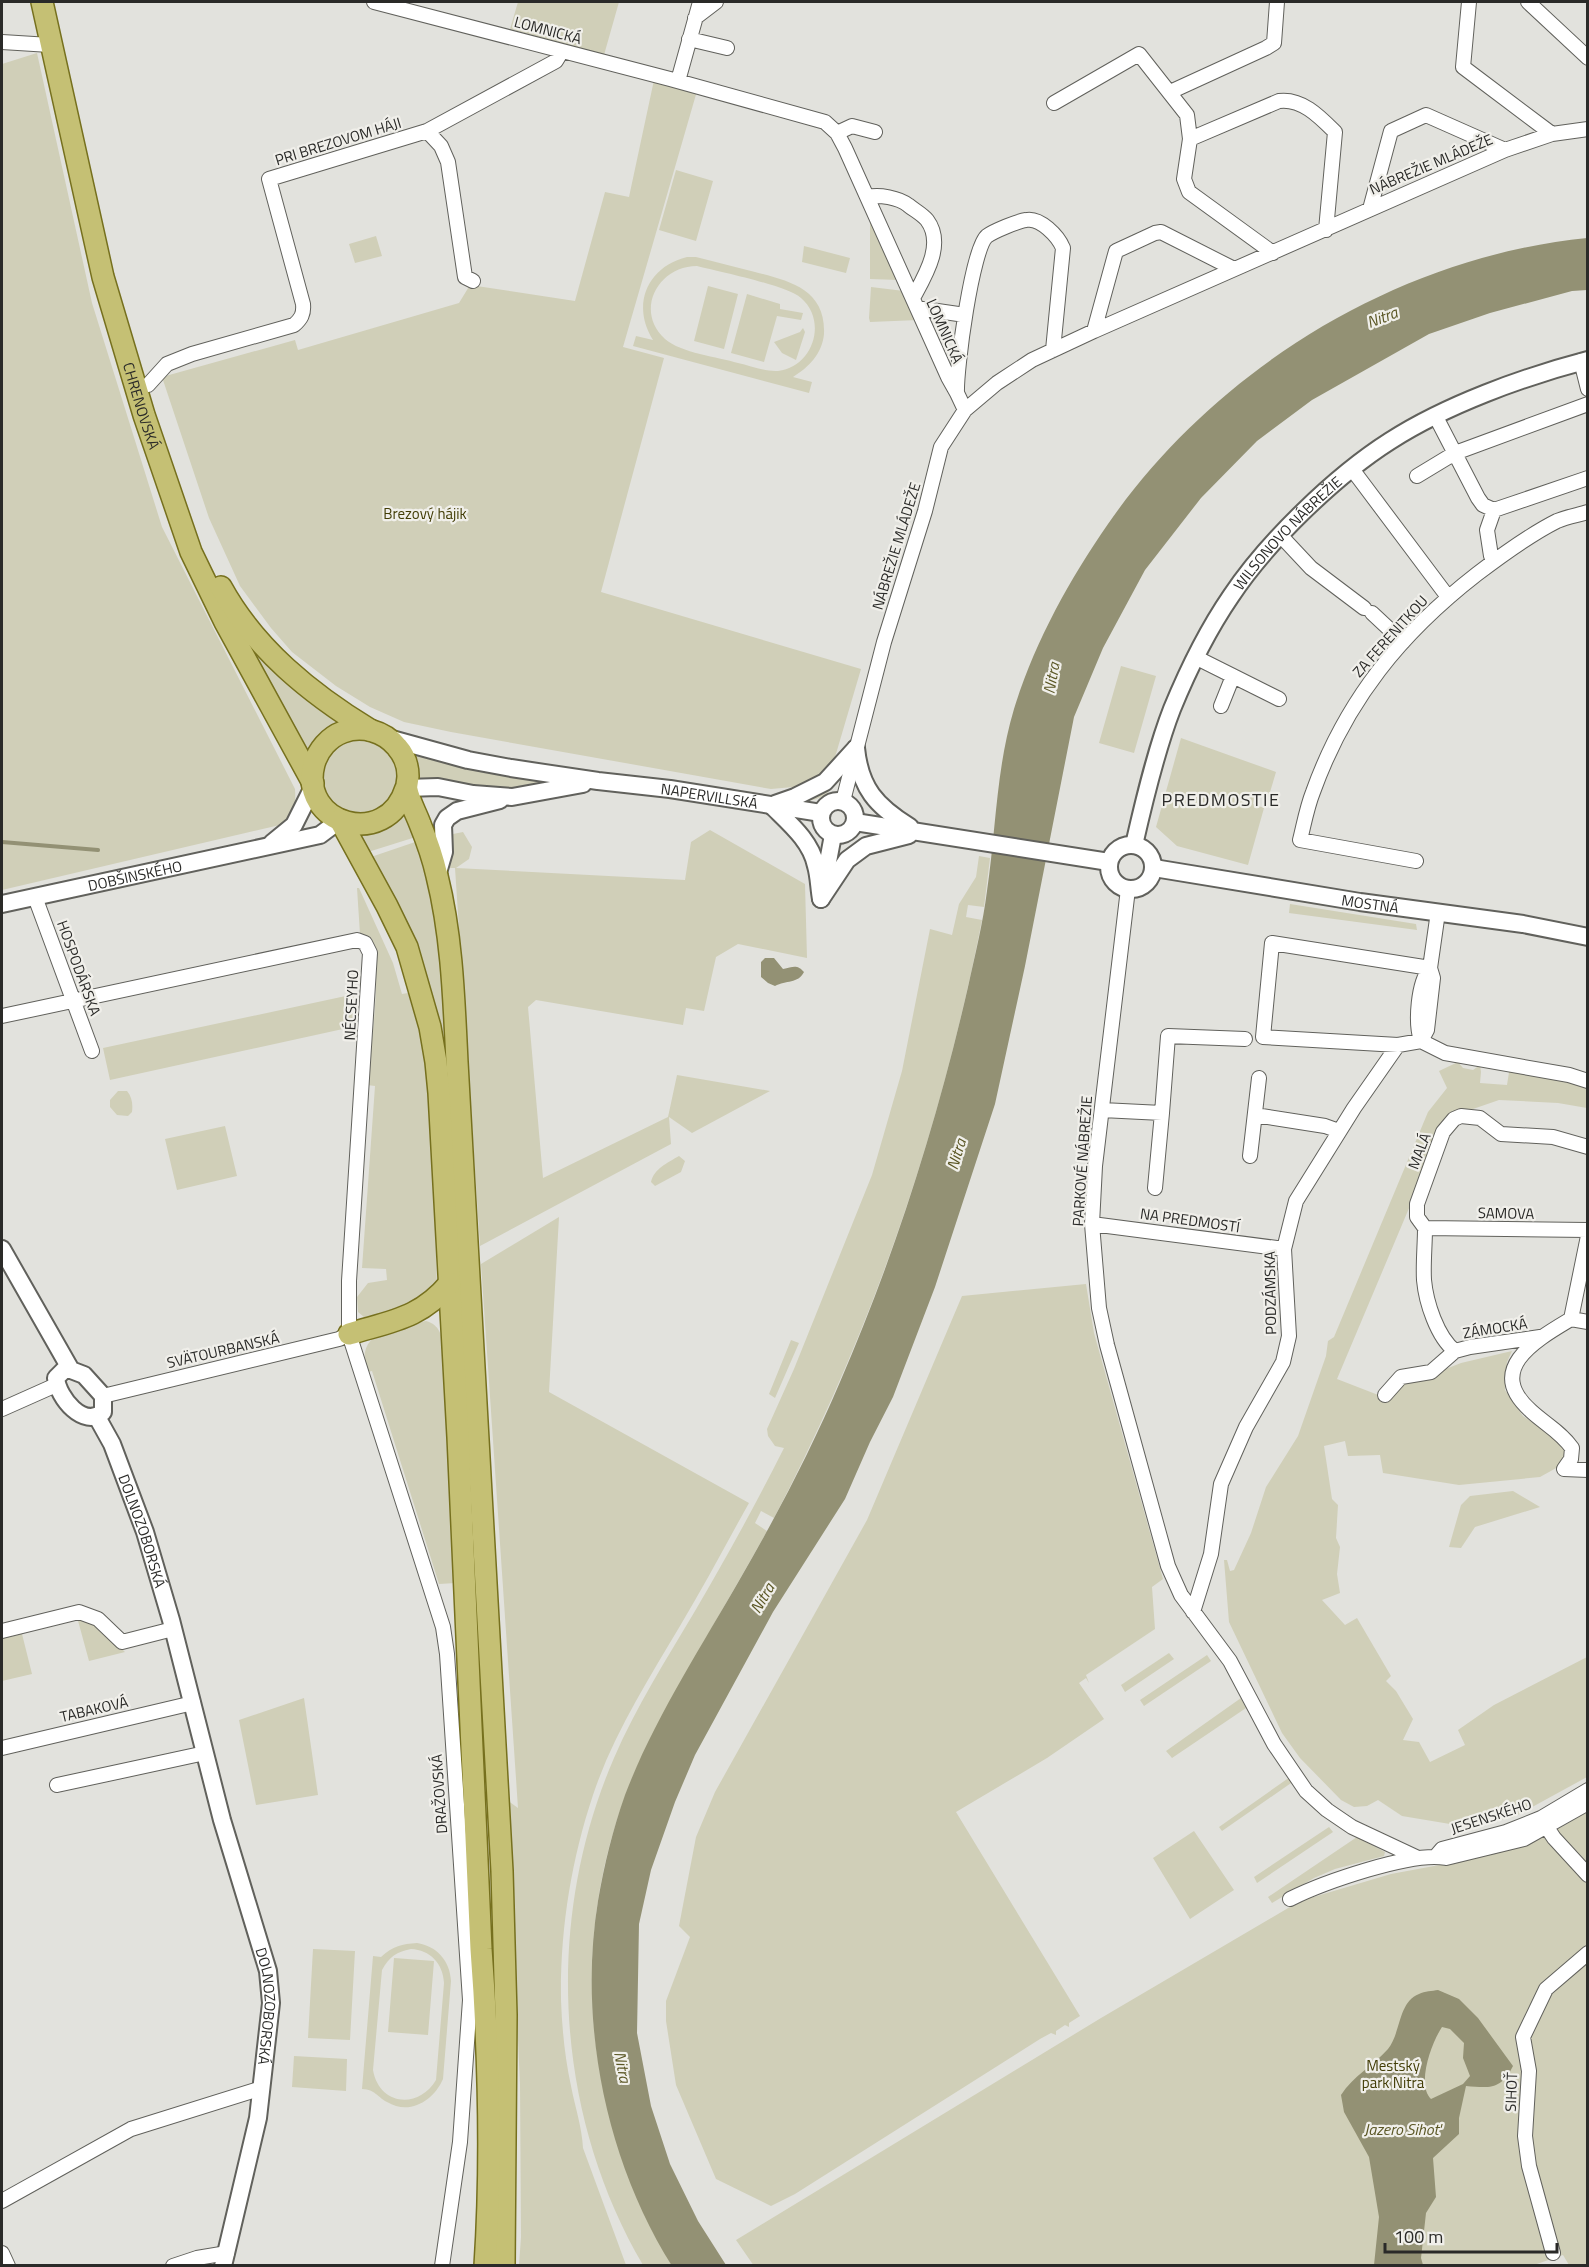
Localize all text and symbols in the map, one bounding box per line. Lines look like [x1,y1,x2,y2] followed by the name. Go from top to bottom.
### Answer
[512,10,584,50] street label: LOMNICKÁ
[272,111,404,171] street label: PRI BREZOVOM HÁJI
[1366,128,1496,200] street label: NÁBREŽIE MLÁDEŽE
[920,295,970,367] street label: LOMNICKÁ
[1363,300,1402,334] water label: Nitra
[117,359,166,452] street label: CHRENOVSKÁ
[1227,470,1347,595] street label: WILSONOVO NÁBREŽIE
[866,479,926,613] street label: NÁBREŽIE MLÁDEŽE
[383,502,467,525] park label: Brezový hájik
[1347,590,1433,682] street label: ZA FERENITKOU
[1036,660,1066,696] water label: Nitra
[660,777,760,814] street label: NAPERVILLSKÁ
[1162,786,1280,813] district label: PREDMOSTIE
[86,854,184,897] street label: DOBŠINSKÉHO
[1340,888,1400,919] street label: MOSTNÁ
[51,917,107,1019] street label: HOSPODÁRSKA
[338,969,364,1041] street label: NÉCSEYHO
[1066,1095,1098,1227] street label: PARKOVÉ NÁBREŽIE
[1402,1129,1437,1173] street label: MALÁ
[940,1135,972,1172] water label: Nitra
[1478,1201,1534,1225] street label: SAMOVA
[1139,1202,1242,1238] street label: NA PREDMOSTÍ
[1258,1251,1282,1335] street label: PODZÁMSKA
[1461,1312,1529,1344] street label: ZÁMOCKÁ
[165,1326,282,1374] street label: SVÄTOURBANSKÁ
[113,1471,172,1590] street label: DOLNOZOBORSKÁ
[744,1578,781,1618] water label: Nitra
[58,1690,130,1728] street label: TABAKOVÁ
[425,1753,453,1835] street label: DRAŽOVSKÁ
[1447,1792,1535,1840] street label: JESENSKÉHO
[250,1944,283,2066] street label: DOLNOZOBORSKÁ
[608,2049,638,2086] water label: Nitra
[1362,2054,1425,2094] park label: Mestský park Nitra
[1499,2072,1523,2112] street label: SIHOŤ
[1364,2117,1444,2141] water label: Jazero Sihoť
[1385,2216,1558,2254] scale bar
[1394,2223,1443,2250] text: 100 m

